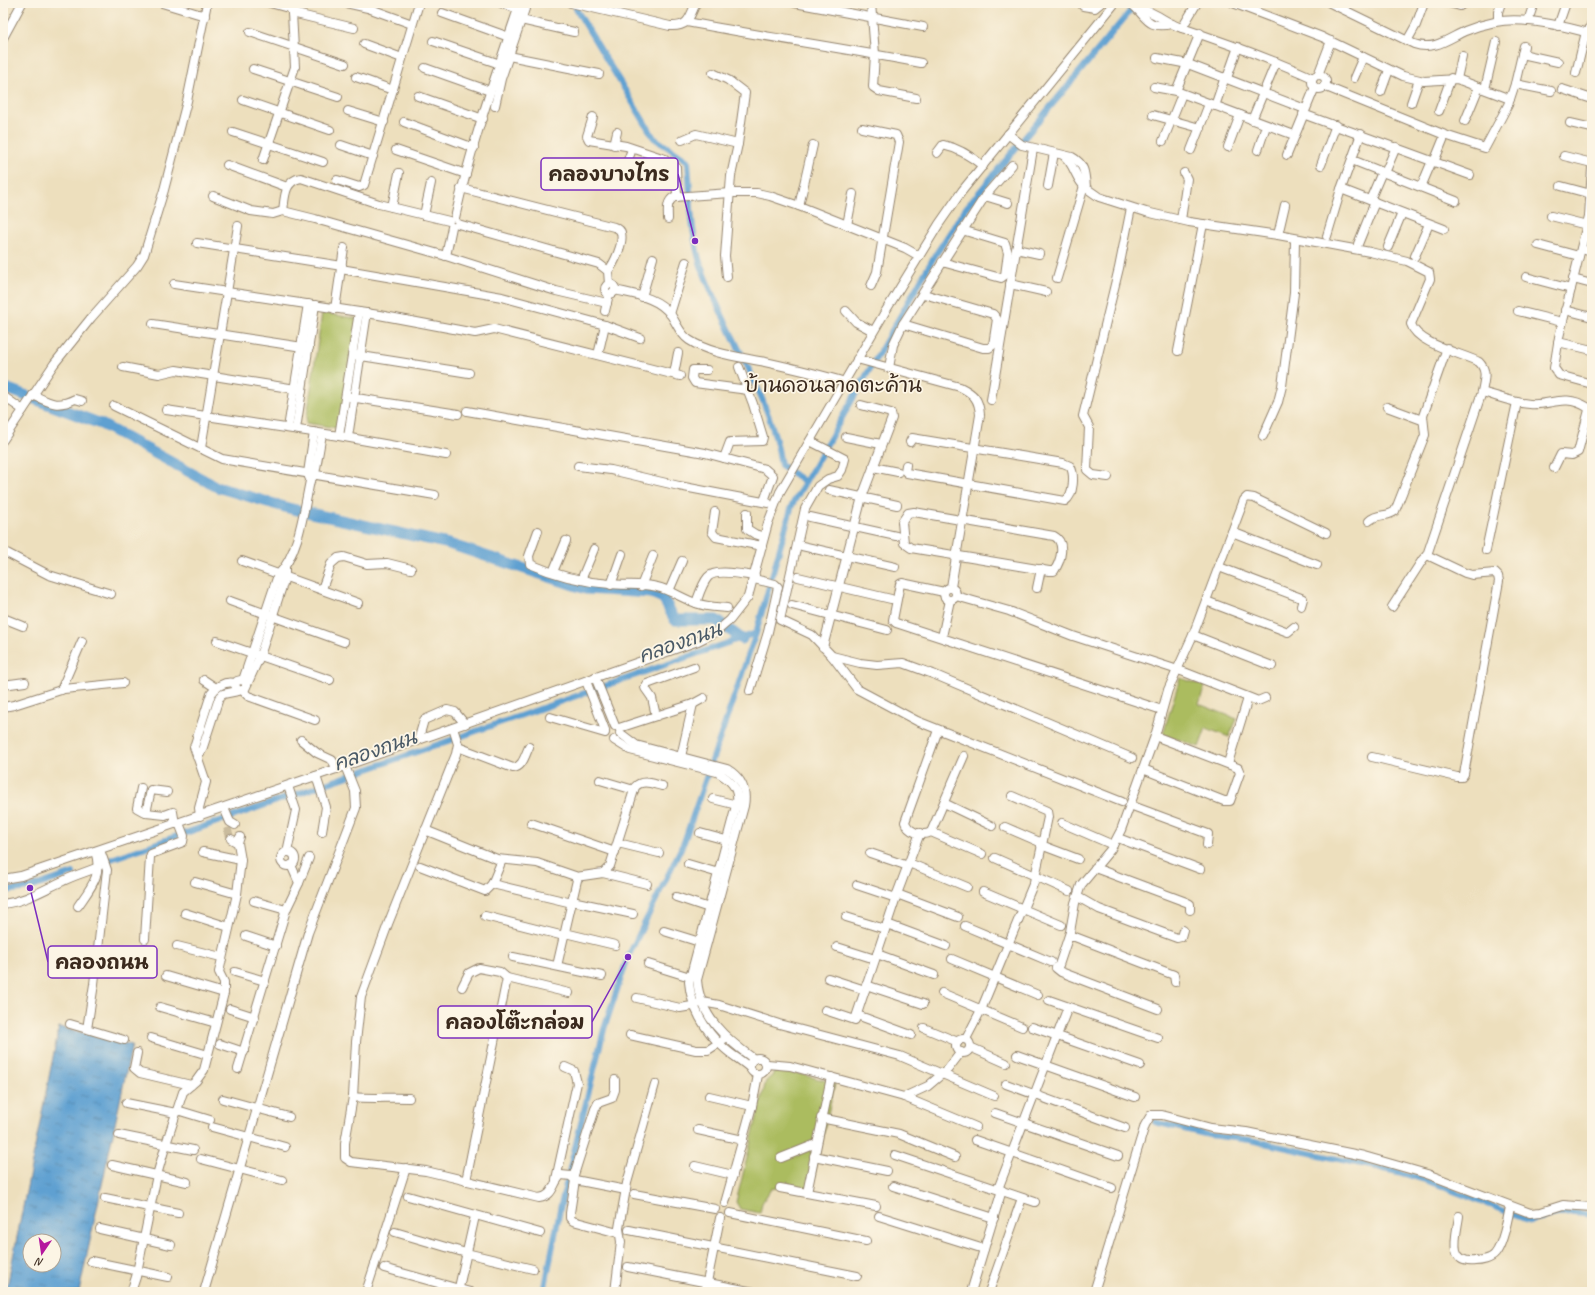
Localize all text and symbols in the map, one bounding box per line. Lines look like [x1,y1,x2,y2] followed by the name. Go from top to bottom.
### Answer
[541,158,678,190] callout: คลองบางไทร
[549,161,669,187] text: คลองบางไทร
[744,372,922,398] district label: บ้านดอนลาดตะค้าน
[635,616,726,668] water label: คลองถนน
[330,724,421,776] water label: คลองถนน
[48,946,157,978] callout: คลองถนน
[55,950,149,975] text: คลองถนน
[438,1006,592,1038] callout: คลองโต๊ะกล่อม
[446,1009,584,1035] text: คลองโต๊ะกล่อม
[22,1233,62,1273] north arrow
[33,1255,45,1270] text: N

